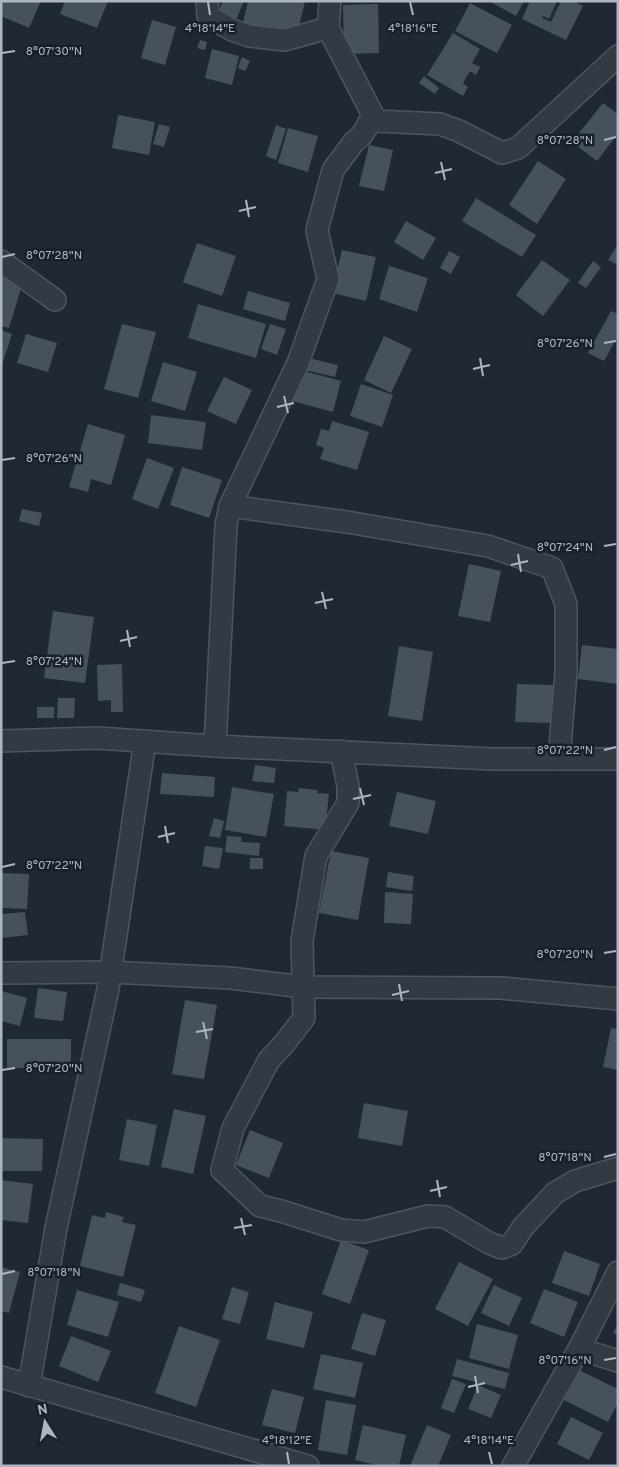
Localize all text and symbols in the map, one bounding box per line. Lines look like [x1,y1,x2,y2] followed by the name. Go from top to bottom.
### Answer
[185,21,235,37] text: 4°18'14"E
[388,21,438,37] text: 4°18'16"E
[26,44,82,60] text: 8°07'30"N
[537,133,593,149] text: 8°07'28"N
[26,248,82,264] text: 8°07'28"N
[537,336,593,352] text: 8°07'26"N
[26,451,82,467] text: 8°07'26"N
[537,540,593,556] text: 8°07'24"N
[26,654,82,670] text: 8°07'24"N
[537,743,593,759] text: 8°07'22"N
[26,858,82,874] text: 8°07'22"N
[537,947,593,963] text: 8°07'20"N
[26,1061,82,1077] text: 8°07'20"N
[538,1150,592,1166] text: 8°07'18"N
[27,1265,81,1281] text: 8°07'18"N
[538,1353,592,1369] text: 8°07'16"N
[20,1397,70,1447] north arrow
[36,1401,49,1420] text: N
[262,1433,312,1449] text: 4°18'12"E
[464,1433,514,1449] text: 4°18'14"E

